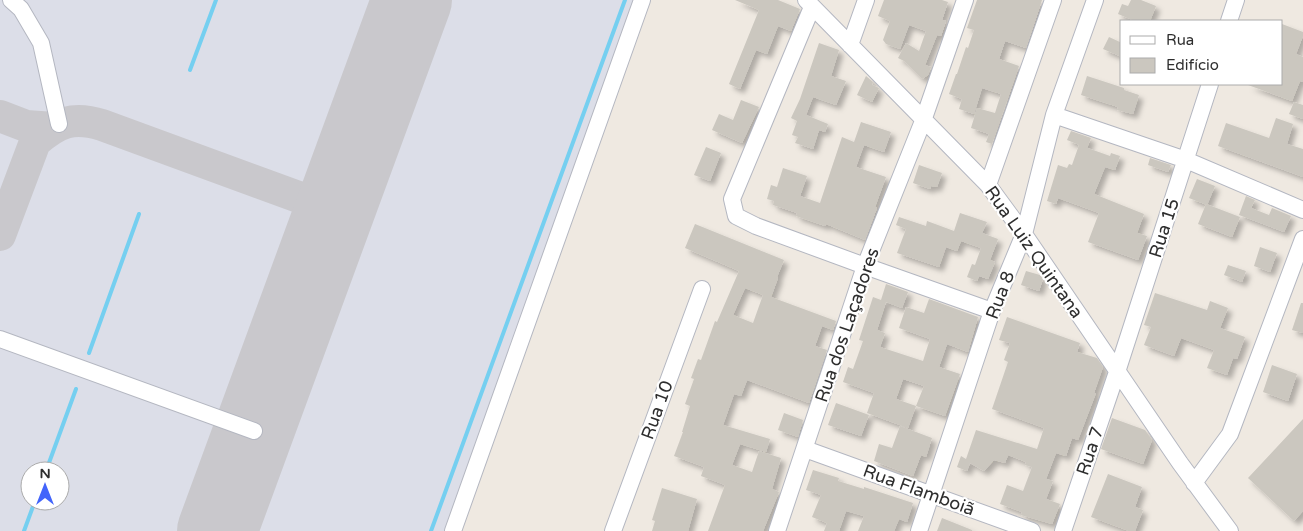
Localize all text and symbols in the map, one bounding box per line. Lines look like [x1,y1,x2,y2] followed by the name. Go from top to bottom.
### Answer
[1120,20,1283,85] legend
[1166,31,1194,49] text: Rua
[1166,56,1219,74] text: Edifício
[980,181,1088,323] street label: Rua Luiz Quintana
[1144,196,1184,260] street label: Rua 15
[810,245,884,405] street label: Rua dos Laçadores
[981,268,1019,322] street label: Rua 8
[636,377,678,443] street label: Rua 10
[1071,424,1109,478] street label: Rua 7
[860,460,978,520] street label: Rua Flamboiã
[20,461,70,511] north arrow
[39,465,51,482] text: N

